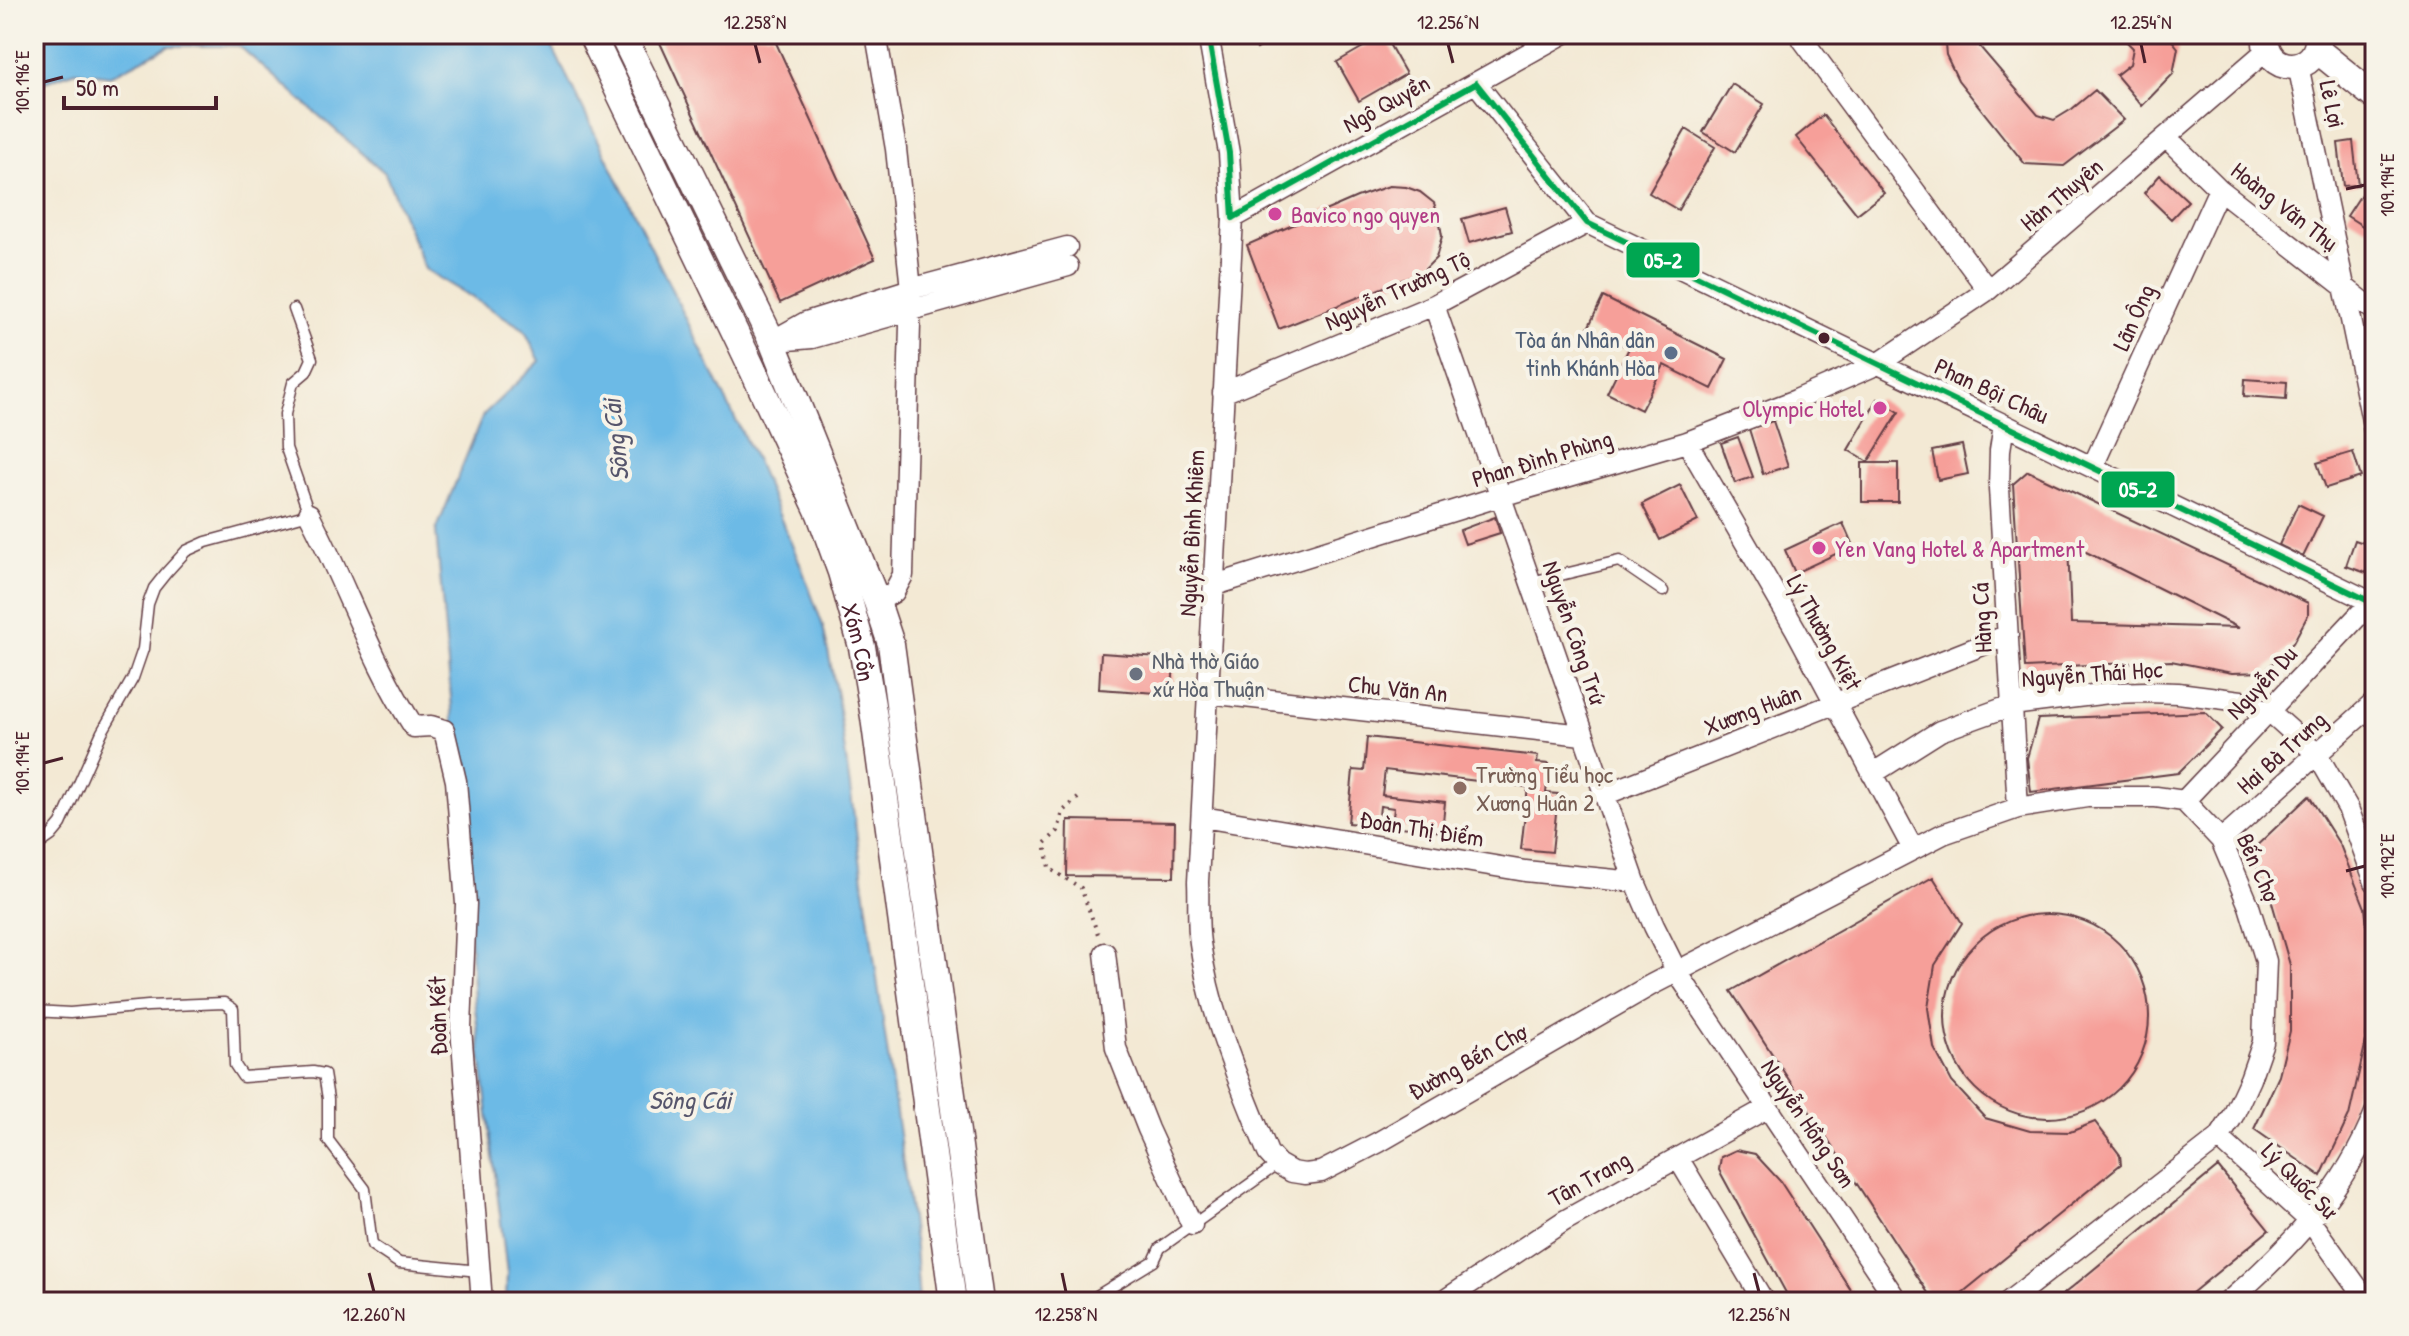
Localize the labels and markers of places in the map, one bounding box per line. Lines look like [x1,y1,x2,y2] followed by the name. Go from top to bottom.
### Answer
[1291,198,1440,230] place label: Bavico ngo quyen
[1266,205,1284,223] marker: Bavico ngo quyen
[1515,323,1655,383] place label: Tòa án Nhân dân tỉnh Khánh Hòa
[1816,330,1832,346] unlabelled marker
[1662,344,1680,362] marker: Tòa án Nhân dân tỉnh Khánh Hòa
[1742,392,1865,424] place label: Olympic Hotel
[1871,399,1889,417] marker: Olympic Hotel
[1835,532,2085,564] place label: Yen Vang Hotel & Apartment
[1810,539,1828,557] marker: Yen Vang Hotel & Apartment
[1152,644,1265,704] place label: Nhà thờ Giáo xứ Hòa Thuận
[1127,665,1145,683] marker: Nhà thờ Giáo xứ Hòa Thuận
[1476,758,1614,818] place label: Trường Tiểu học Xương Huân 2
[1451,779,1469,797] marker: Trường Tiểu học Xương Huân 2

